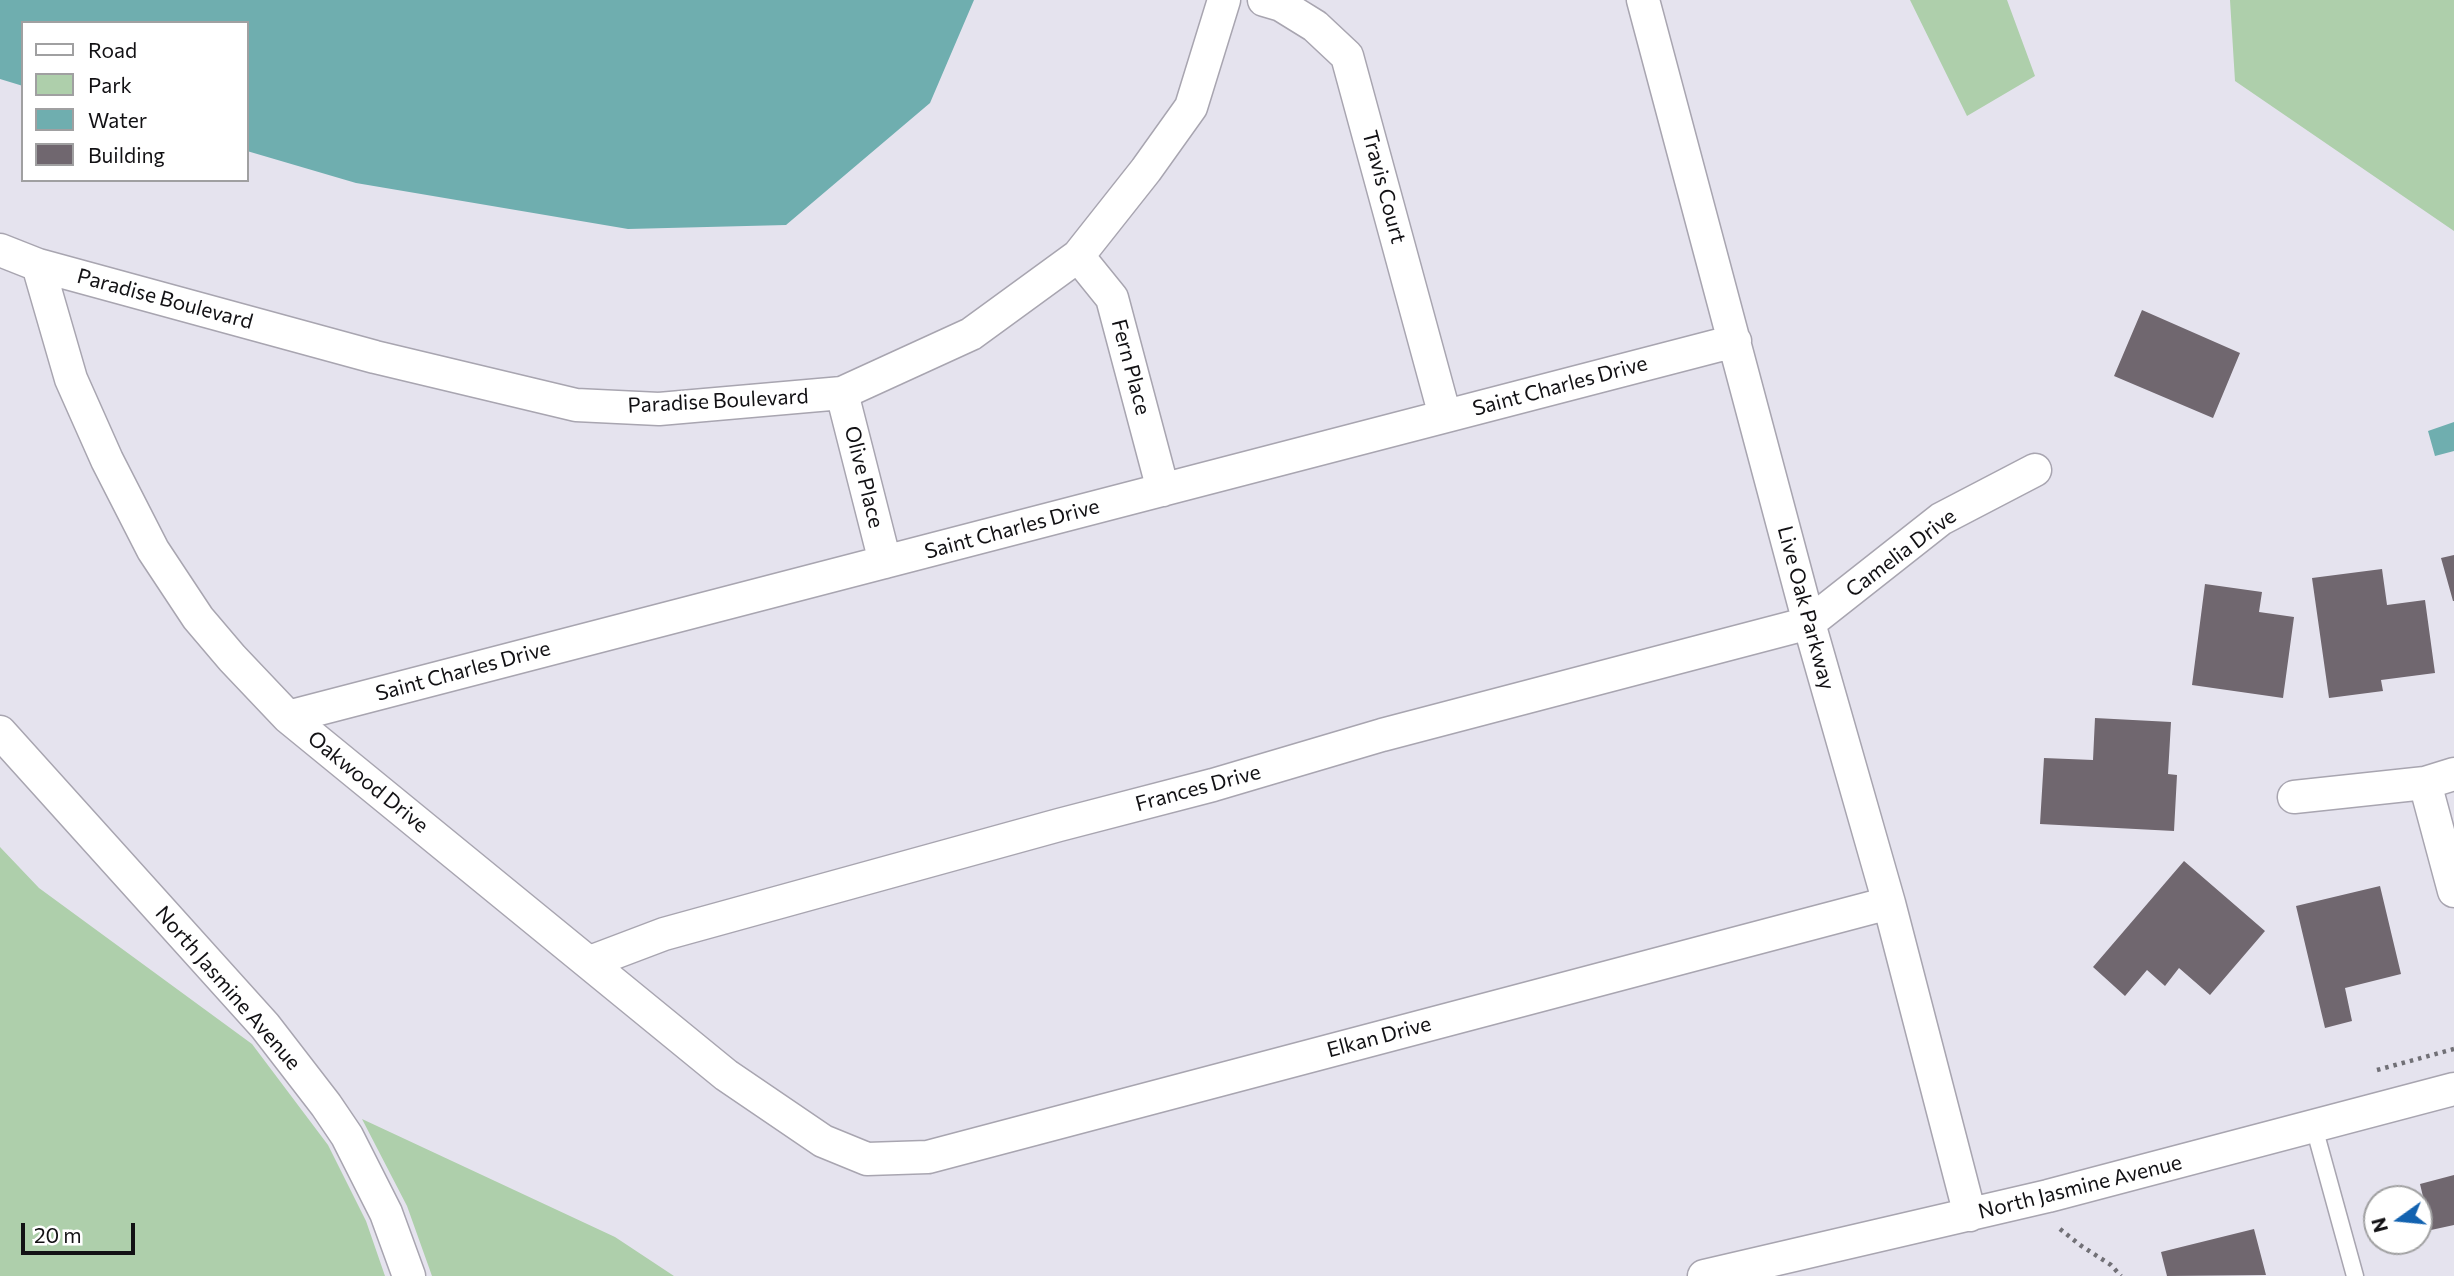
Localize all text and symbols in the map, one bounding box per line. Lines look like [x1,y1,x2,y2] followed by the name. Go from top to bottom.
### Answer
[21,21,248,182] legend
[88,37,137,62] text: Road
[88,72,132,97] text: Park
[88,107,147,132] text: Water
[1357,128,1411,246] street label: Travis Court
[88,142,165,167] text: Building
[74,263,256,335] street label: Paradise Boulevard
[1106,316,1156,418] street label: Fern Place
[1470,351,1650,421] street label: Saint Charles Drive
[627,384,809,418] street label: Paradise Boulevard
[839,423,889,531] street label: Olive Place
[922,494,1102,564] street label: Saint Charles Drive
[1841,503,1961,603] street label: Camelia Drive
[1772,523,1840,693] street label: Live Oak Parkway
[373,636,553,706] street label: Saint Charles Drive
[303,726,433,838] street label: Oakwood Drive
[1133,759,1263,817] street label: Frances Drive
[150,901,306,1075] street label: North Jasmine Avenue
[1324,1011,1434,1063] street label: Elkan Drive
[1976,1150,2184,1224] street label: North Jasmine Avenue
[2363,1185,2433,1255] north arrow
[24,1210,138,1254] scale bar
[2366,1215,2392,1235] text: N
[34,1222,82,1247] text: 20 m

